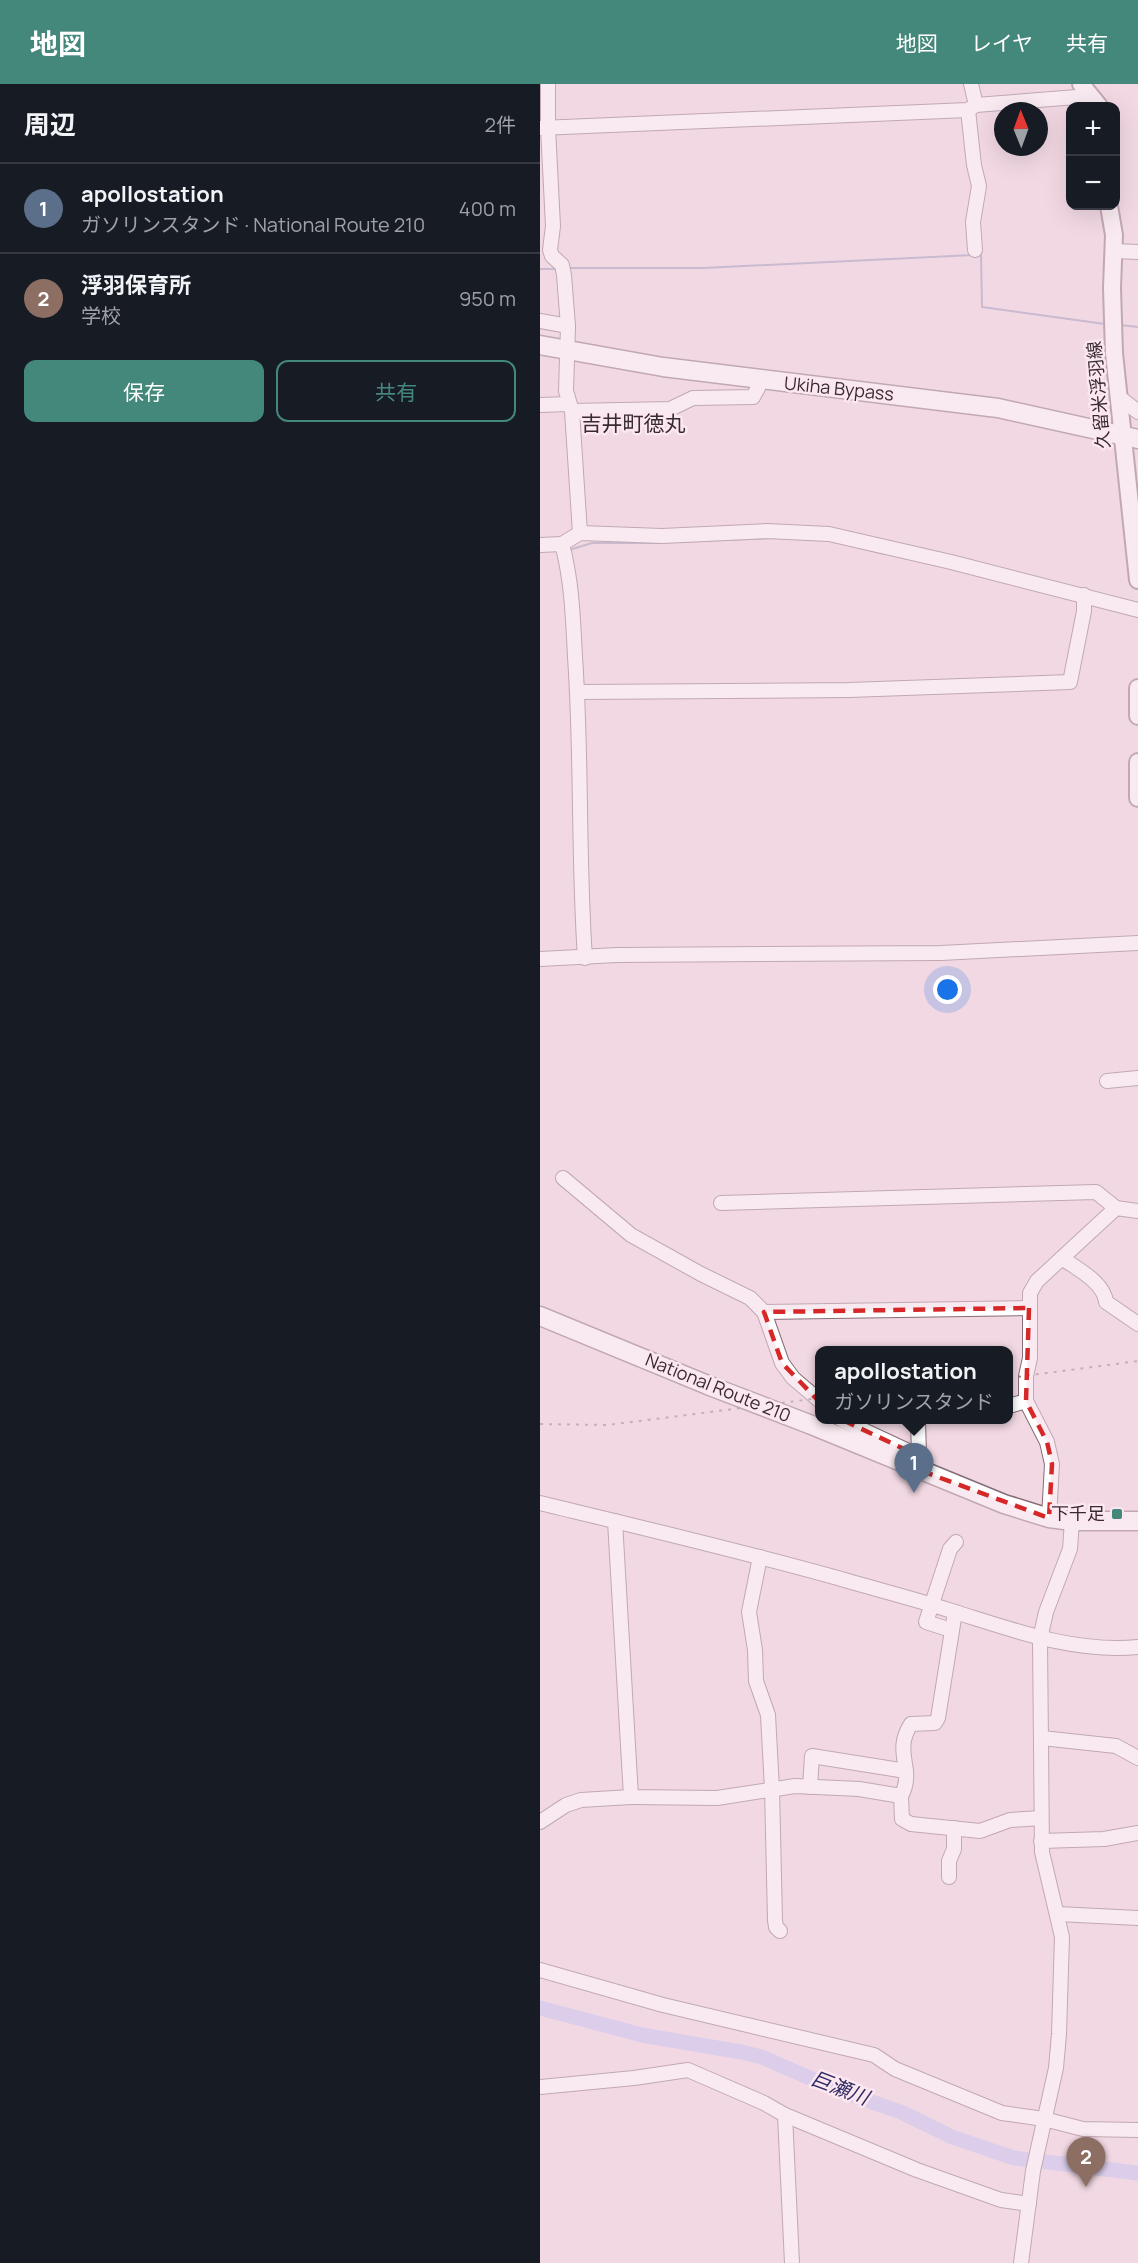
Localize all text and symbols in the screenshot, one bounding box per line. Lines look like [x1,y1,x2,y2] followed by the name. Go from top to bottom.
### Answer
[30,24,86,62] text: 地図
[896,29,938,57] text: 地図
[971,29,1033,57] text: レイヤ
[1066,29,1108,57] text: 共有
[994,102,1048,156] north arrow
[1066,102,1120,210] map controls
[1066,102,1120,156] button: +
[24,106,76,142] text: 周辺
[485,111,516,138] text: 2件
[1066,156,1120,210] button: −
[81,179,224,209] text: apollostation
[39,195,48,222] text: 1
[459,195,516,222] text: 400 m
[81,211,425,238] text: ガソリンスタンド · National Route 210
[81,270,191,300] text: 浮羽保育所
[38,285,49,312] text: 2
[459,285,516,312] text: 950 m
[81,302,121,329] text: 学校
[1081,340,1115,450] street label: 久留米浮羽線
[24,360,264,422] button: 保存
[276,360,516,422] button: 共有
[783,370,895,406] street label: Ukiha Bypass
[581,409,686,437] district label: 吉井町徳丸
[933,975,962,1004] your location
[815,1346,1013,1424] popup
[642,1347,795,1427] street label: National Route 210
[834,1356,977,1386] text: apollostation
[834,1388,994,1415] text: ガソリンスタンド
[894,1444,934,1493] pin: 1
[1051,1501,1105,1525] place label: 下千足
[1110,1507,1124,1521] marker: 下千足
[807,2064,875,2112] water label: 巨瀬川
[1066,2138,1106,2187] pin: 2

